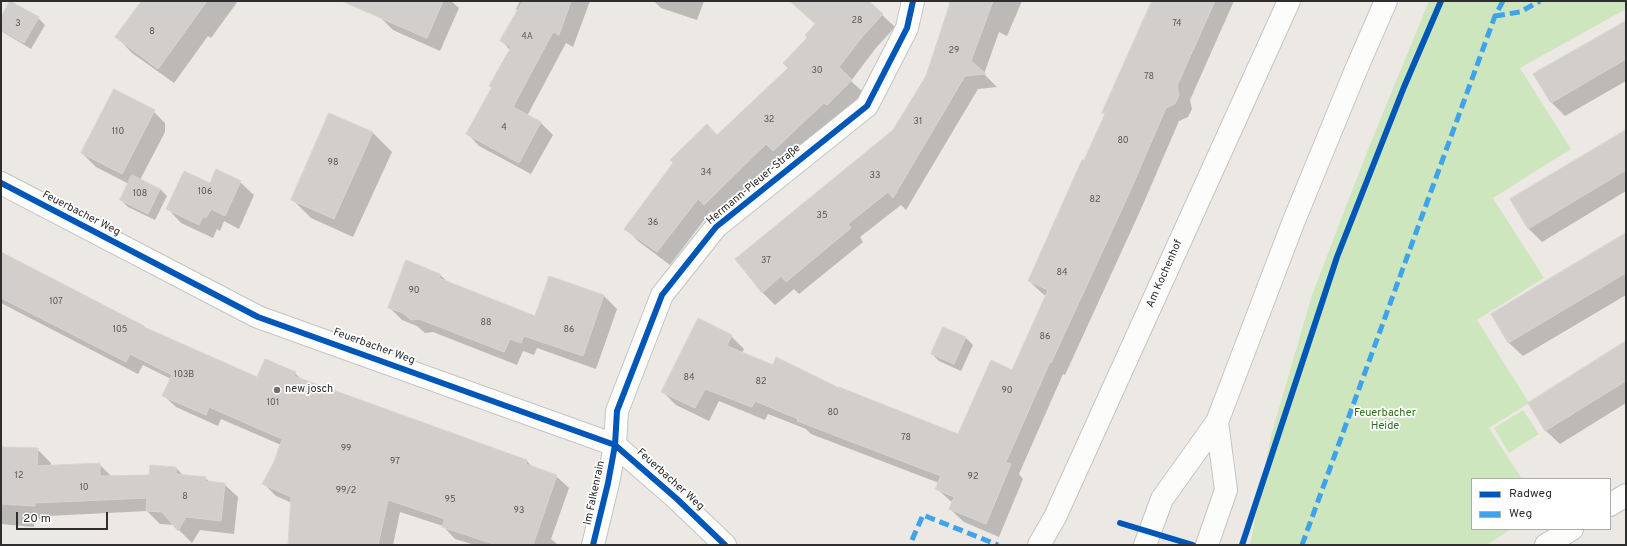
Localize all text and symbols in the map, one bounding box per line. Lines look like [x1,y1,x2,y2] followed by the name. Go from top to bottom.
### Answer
[851,16,863,26] house number: 28
[15,19,21,29] house number: 3
[1172,19,1182,29] house number: 74
[149,27,155,37] house number: 8
[521,32,533,42] house number: 4A
[949,46,959,56] house number: 29
[811,66,823,76] house number: 30
[1144,72,1154,82] house number: 78
[764,115,774,125] house number: 32
[914,117,922,127] house number: 31
[501,123,507,133] house number: 4
[112,127,124,137] house number: 110
[1117,136,1129,146] house number: 80
[704,142,804,228] street label: Hermann-Pleuer-Straße
[328,158,338,168] house number: 98
[700,168,712,178] house number: 34
[870,171,880,181] house number: 33
[198,187,212,197] house number: 106
[40,189,122,239] street label: Feuerbacher Weg
[133,189,147,199] house number: 108
[1090,195,1100,205] house number: 82
[816,211,828,221] house number: 35
[648,218,658,228] house number: 36
[1144,238,1186,310] street label: Am Kochenhof
[761,256,771,266] house number: 37
[1056,268,1068,278] house number: 84
[408,286,420,296] house number: 90
[49,297,63,307] house number: 107
[481,318,491,328] house number: 88
[113,325,127,335] house number: 105
[564,325,574,335] house number: 86
[331,326,417,368] street label: Feuerbacher Weg
[1040,332,1050,342] house number: 86
[174,370,194,380] house number: 103B
[683,373,695,383] house number: 84
[756,377,766,387] house number: 82
[285,383,333,397] place label: new josch
[272,385,282,395] marker: new josch
[1001,386,1013,396] house number: 90
[267,398,279,408] house number: 101
[1354,407,1416,433] park label: Feuerbacher Heide
[827,408,839,418] house number: 80
[901,433,911,443] house number: 78
[341,444,351,454] house number: 99
[634,446,706,514] street label: Feuerbacher Weg
[390,457,400,467] house number: 97
[582,460,608,526] street label: Im Falkenrain
[15,471,23,481] house number: 12
[968,472,978,482] house number: 92
[1471,478,1611,530] legend
[79,483,89,493] house number: 10
[336,486,356,496] house number: 99/2
[1509,486,1552,502] text: Radweg
[182,492,188,502] house number: 8
[445,495,455,505] house number: 95
[18,504,110,530] scale bar
[514,506,524,516] house number: 93
[1509,506,1532,522] text: Weg
[23,511,51,527] text: 20 m

